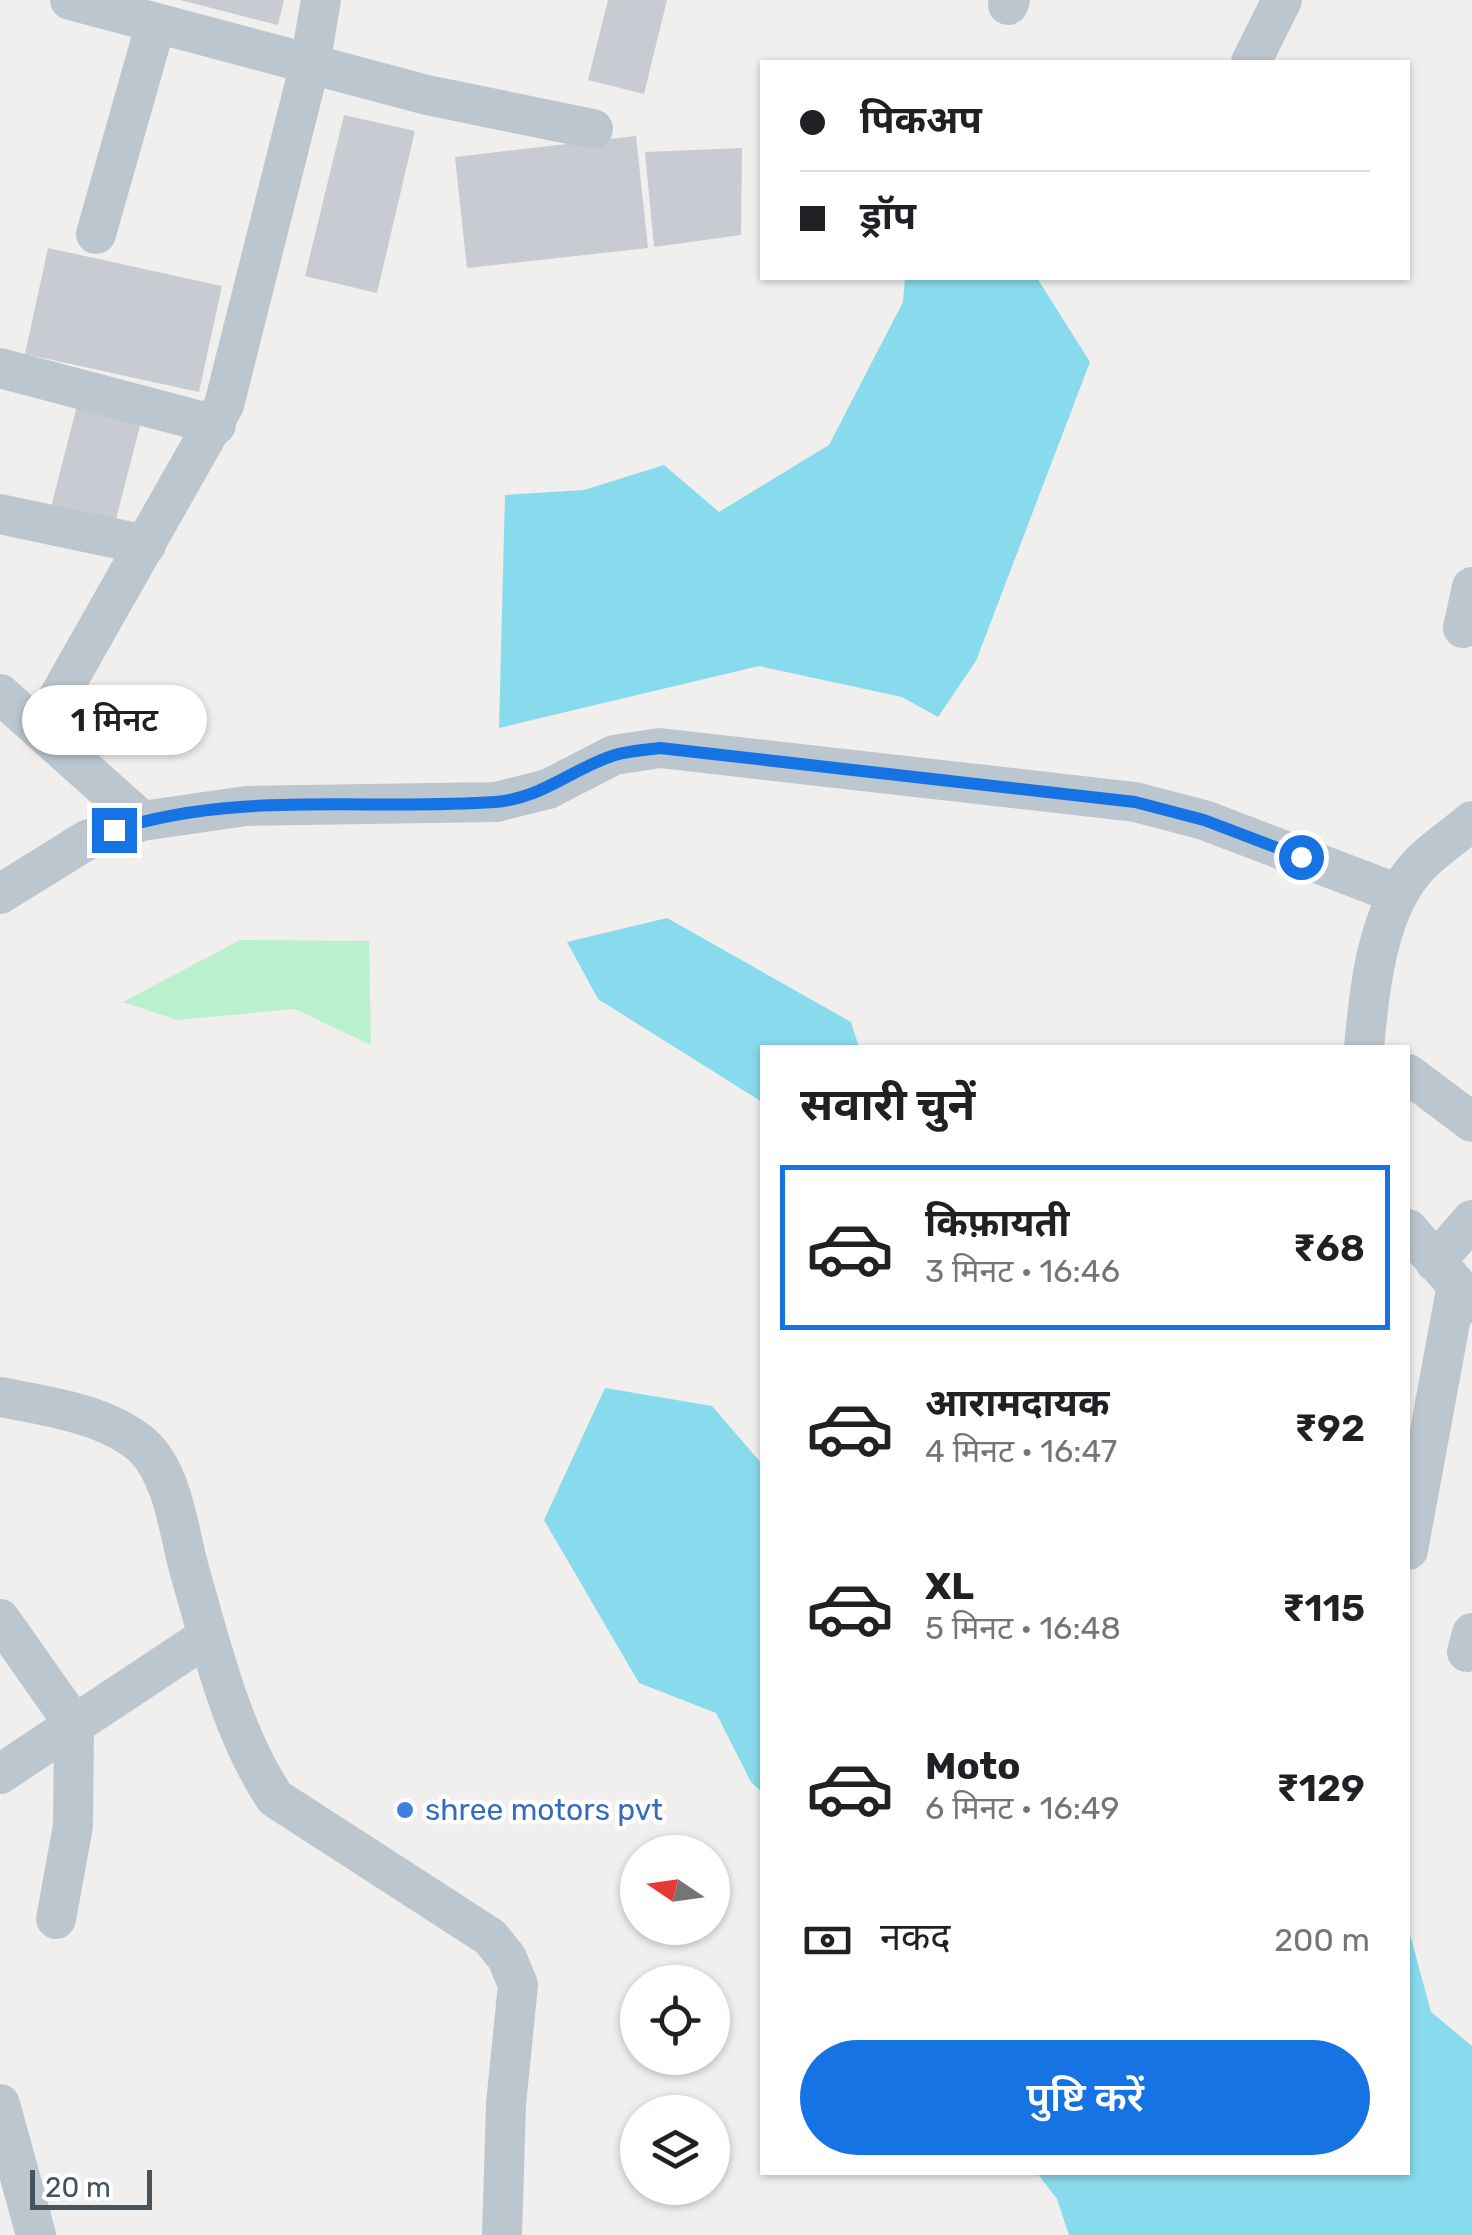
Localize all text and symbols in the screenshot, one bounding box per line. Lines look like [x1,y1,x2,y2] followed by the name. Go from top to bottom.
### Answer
[860,97,982,143] text: पिकअप
[860,193,916,239] text: ड्रॉप
[22,685,206,755] callout: 1 मिनट
[71,701,158,739] text: 1 मिनट
[92,808,137,853] route end
[1279,835,1324,880] route start
[800,1078,975,1131] text: सवारी चुनें
[925,1200,1069,1246] text: किफ़ायती
[805,1203,895,1293] icon: car
[1293,1225,1365,1271] text: ₹68
[925,1252,1120,1290] text: 3 मिनट · 16:46
[925,1380,1109,1426] text: आरामदायक
[805,1383,895,1473] icon: car
[1294,1405,1365,1451] text: ₹92
[925,1432,1117,1470] text: 4 मिनट · 16:47
[805,1563,895,1653] icon: car
[925,1563,974,1609] text: XL
[1282,1585,1365,1631] text: ₹115
[925,1609,1121,1647] text: 5 मिनट · 16:48
[805,1743,895,1833] icon: car
[925,1743,1021,1789] text: Moto
[1276,1765,1365,1811] text: ₹129
[925,1789,1119,1827] text: 6 मिनट · 16:49
[425,1792,663,1828] place label: shree motors pvt
[394,1799,416,1821] marker: shree motors pvt
[620,1835,730,1945] north arrow
[620,1835,730,2205] map controls
[800,1913,855,1968] icon: cash
[880,1914,950,1960] text: नकद
[1274,1921,1370,1959] text: 200 m
[620,1965,730,2075] button: locate
[800,2040,1370,2155] button: पुष्टि करें
[620,2095,730,2205] button: layers
[30,2165,152,2210] scale bar
[45,2171,111,2204] text: 20 m

